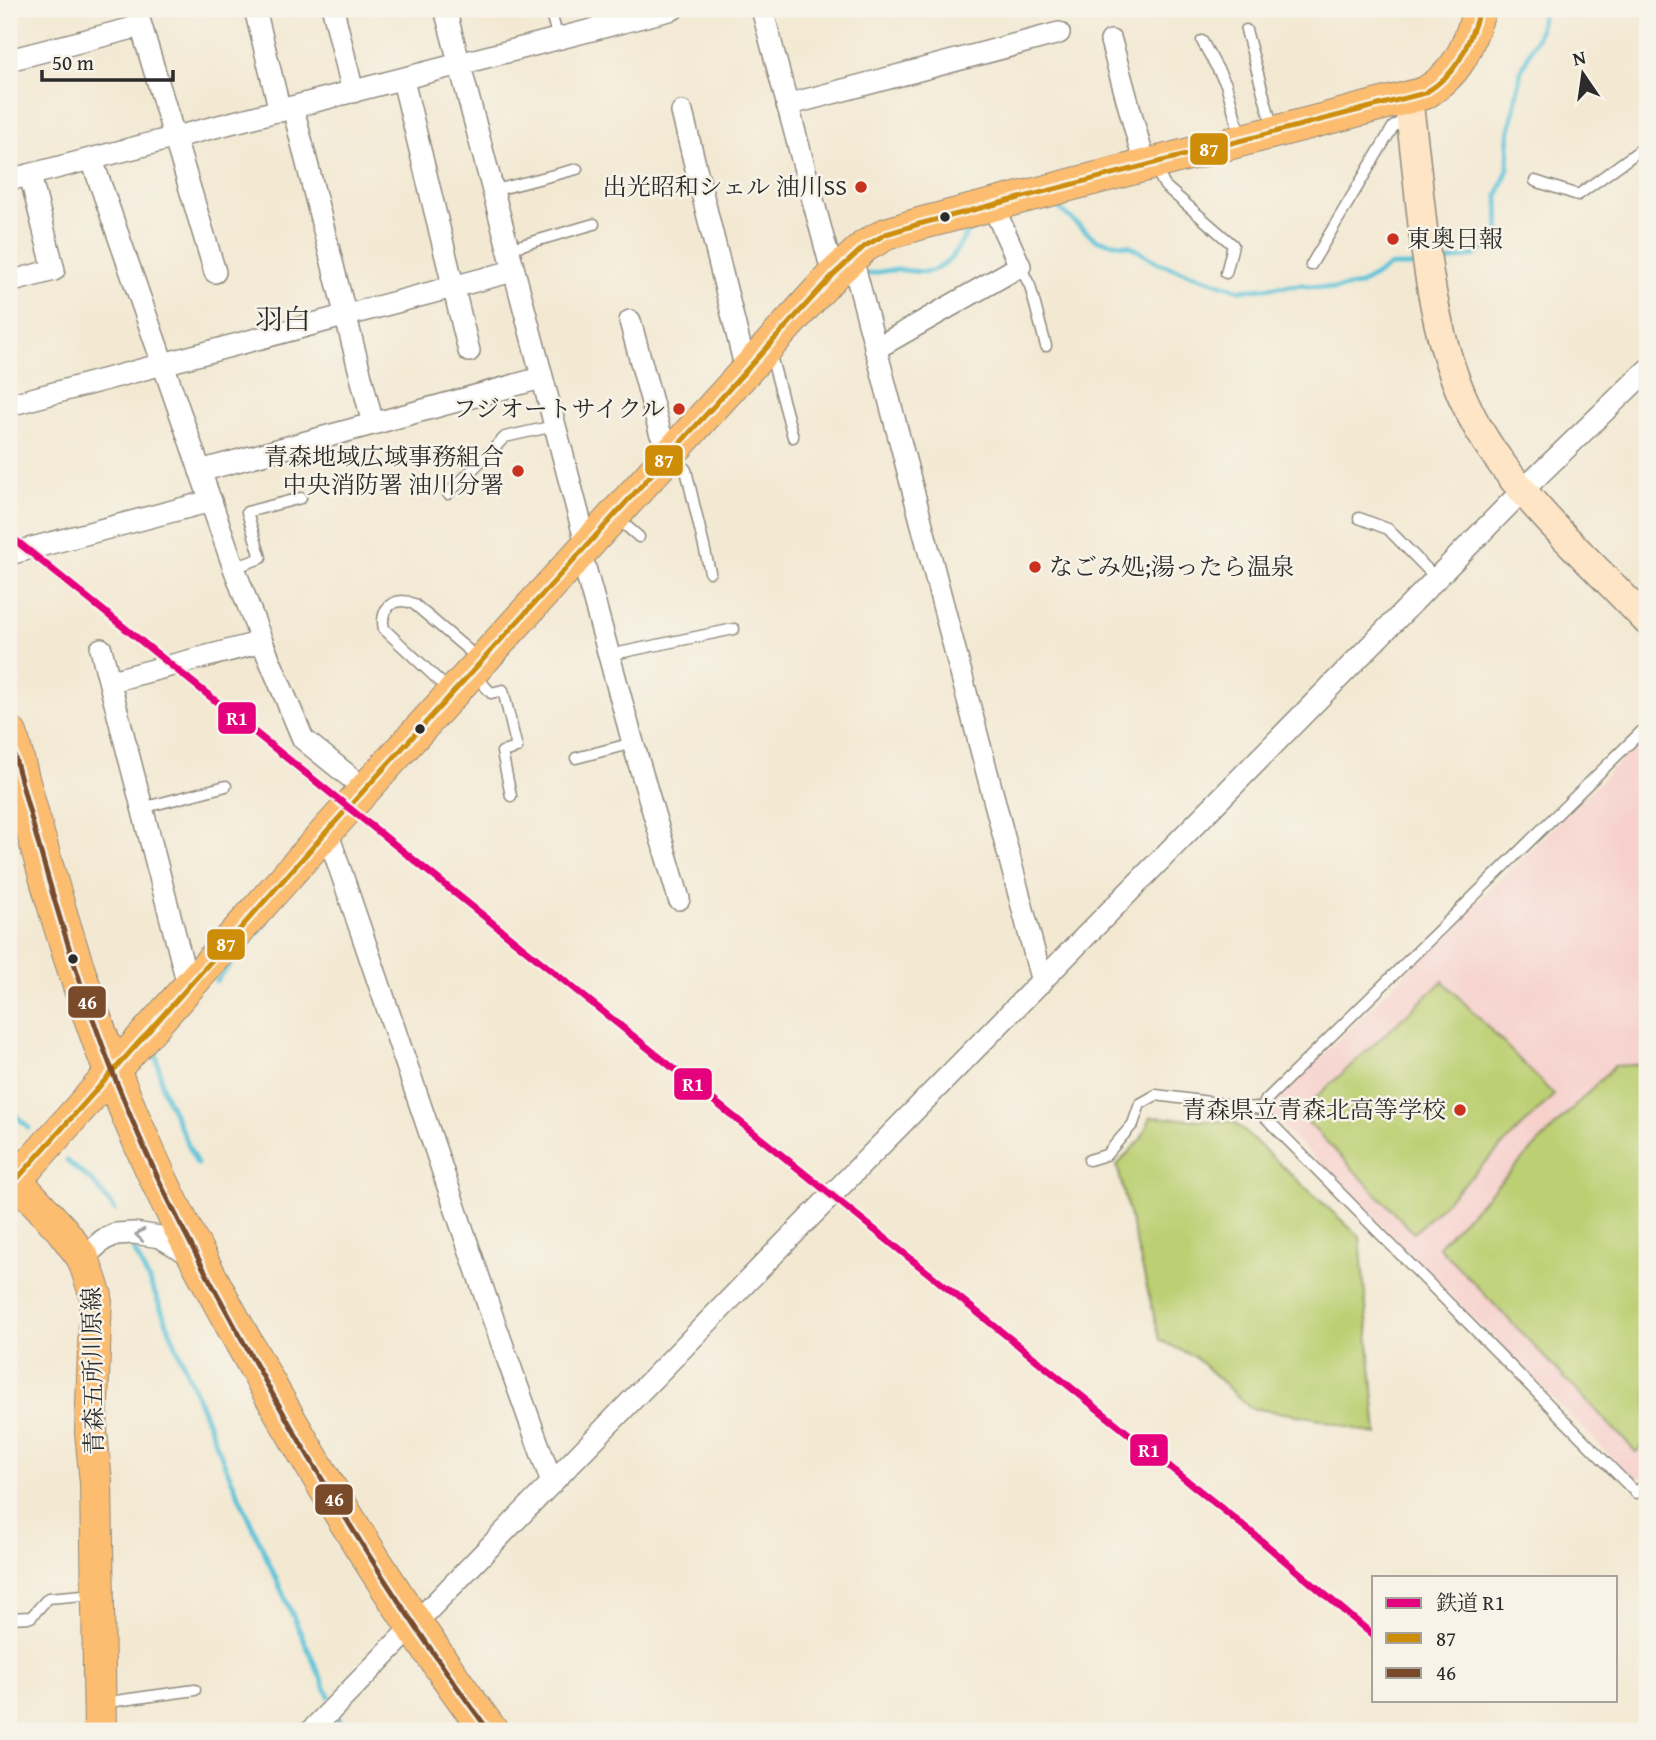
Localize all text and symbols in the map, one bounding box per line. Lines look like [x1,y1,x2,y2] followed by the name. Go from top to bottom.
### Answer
[42,38,173,82] scale bar
[1548,38,1618,108] north arrow
[1570,42,1589,73] text: N
[52,47,94,78] text: 50 m
[1189,132,1229,166] line badge: 87
[1199,135,1219,163] text: 87
[603,169,847,204] place label: 出光昭和シェル 油川SS
[853,179,869,195] marker: 出光昭和シェル 油川SS
[938,210,952,224] unlabelled marker
[1407,221,1503,256] place label: 東奥日報
[1385,231,1401,247] marker: 東奥日報
[255,298,311,339] district label: 羽白
[453,391,665,426] place label: フジオートサイクル
[671,401,687,417] marker: フジオートサイクル
[264,439,504,502] place label: 青森地域広域事務組合 中央消防署 油川分署
[644,444,684,477] line badge: 87
[654,446,674,474] text: 87
[510,463,526,479] marker: 青森地域広域事務組合 中央消防署 油川分署
[1049,549,1295,584] place label: なごみ処;湯ったら温泉
[1027,559,1043,575] marker: なごみ処;湯ったら温泉
[217,701,257,735] line badge: R1
[226,704,248,732] text: R1
[413,722,427,736] unlabelled marker
[206,928,246,961] line badge: 87
[216,930,236,958] text: 87
[66,952,80,966] unlabelled marker
[67,985,107,1019] line badge: 46
[77,988,97,1016] text: 46
[673,1067,713,1101] line badge: R1
[682,1070,704,1098] text: R1
[1182,1092,1446,1127] place label: 青森県立青森北高等学校
[1452,1102,1468,1118] marker: 青森県立青森北高等学校
[134,1227,146,1242] one-way arrow
[74,1287,111,1455] street label: 青森五所川原線
[1129,1433,1169,1467] line badge: R1
[1138,1436,1160,1464] text: R1
[314,1483,354,1516] line badge: 46
[324,1485,344,1513] text: 46
[1372,1576,1618,1702] legend
[1436,1587,1505,1618] text: 鉄道 R1
[1436,1623,1456,1654] text: 87
[1436,1657,1456,1688] text: 46

